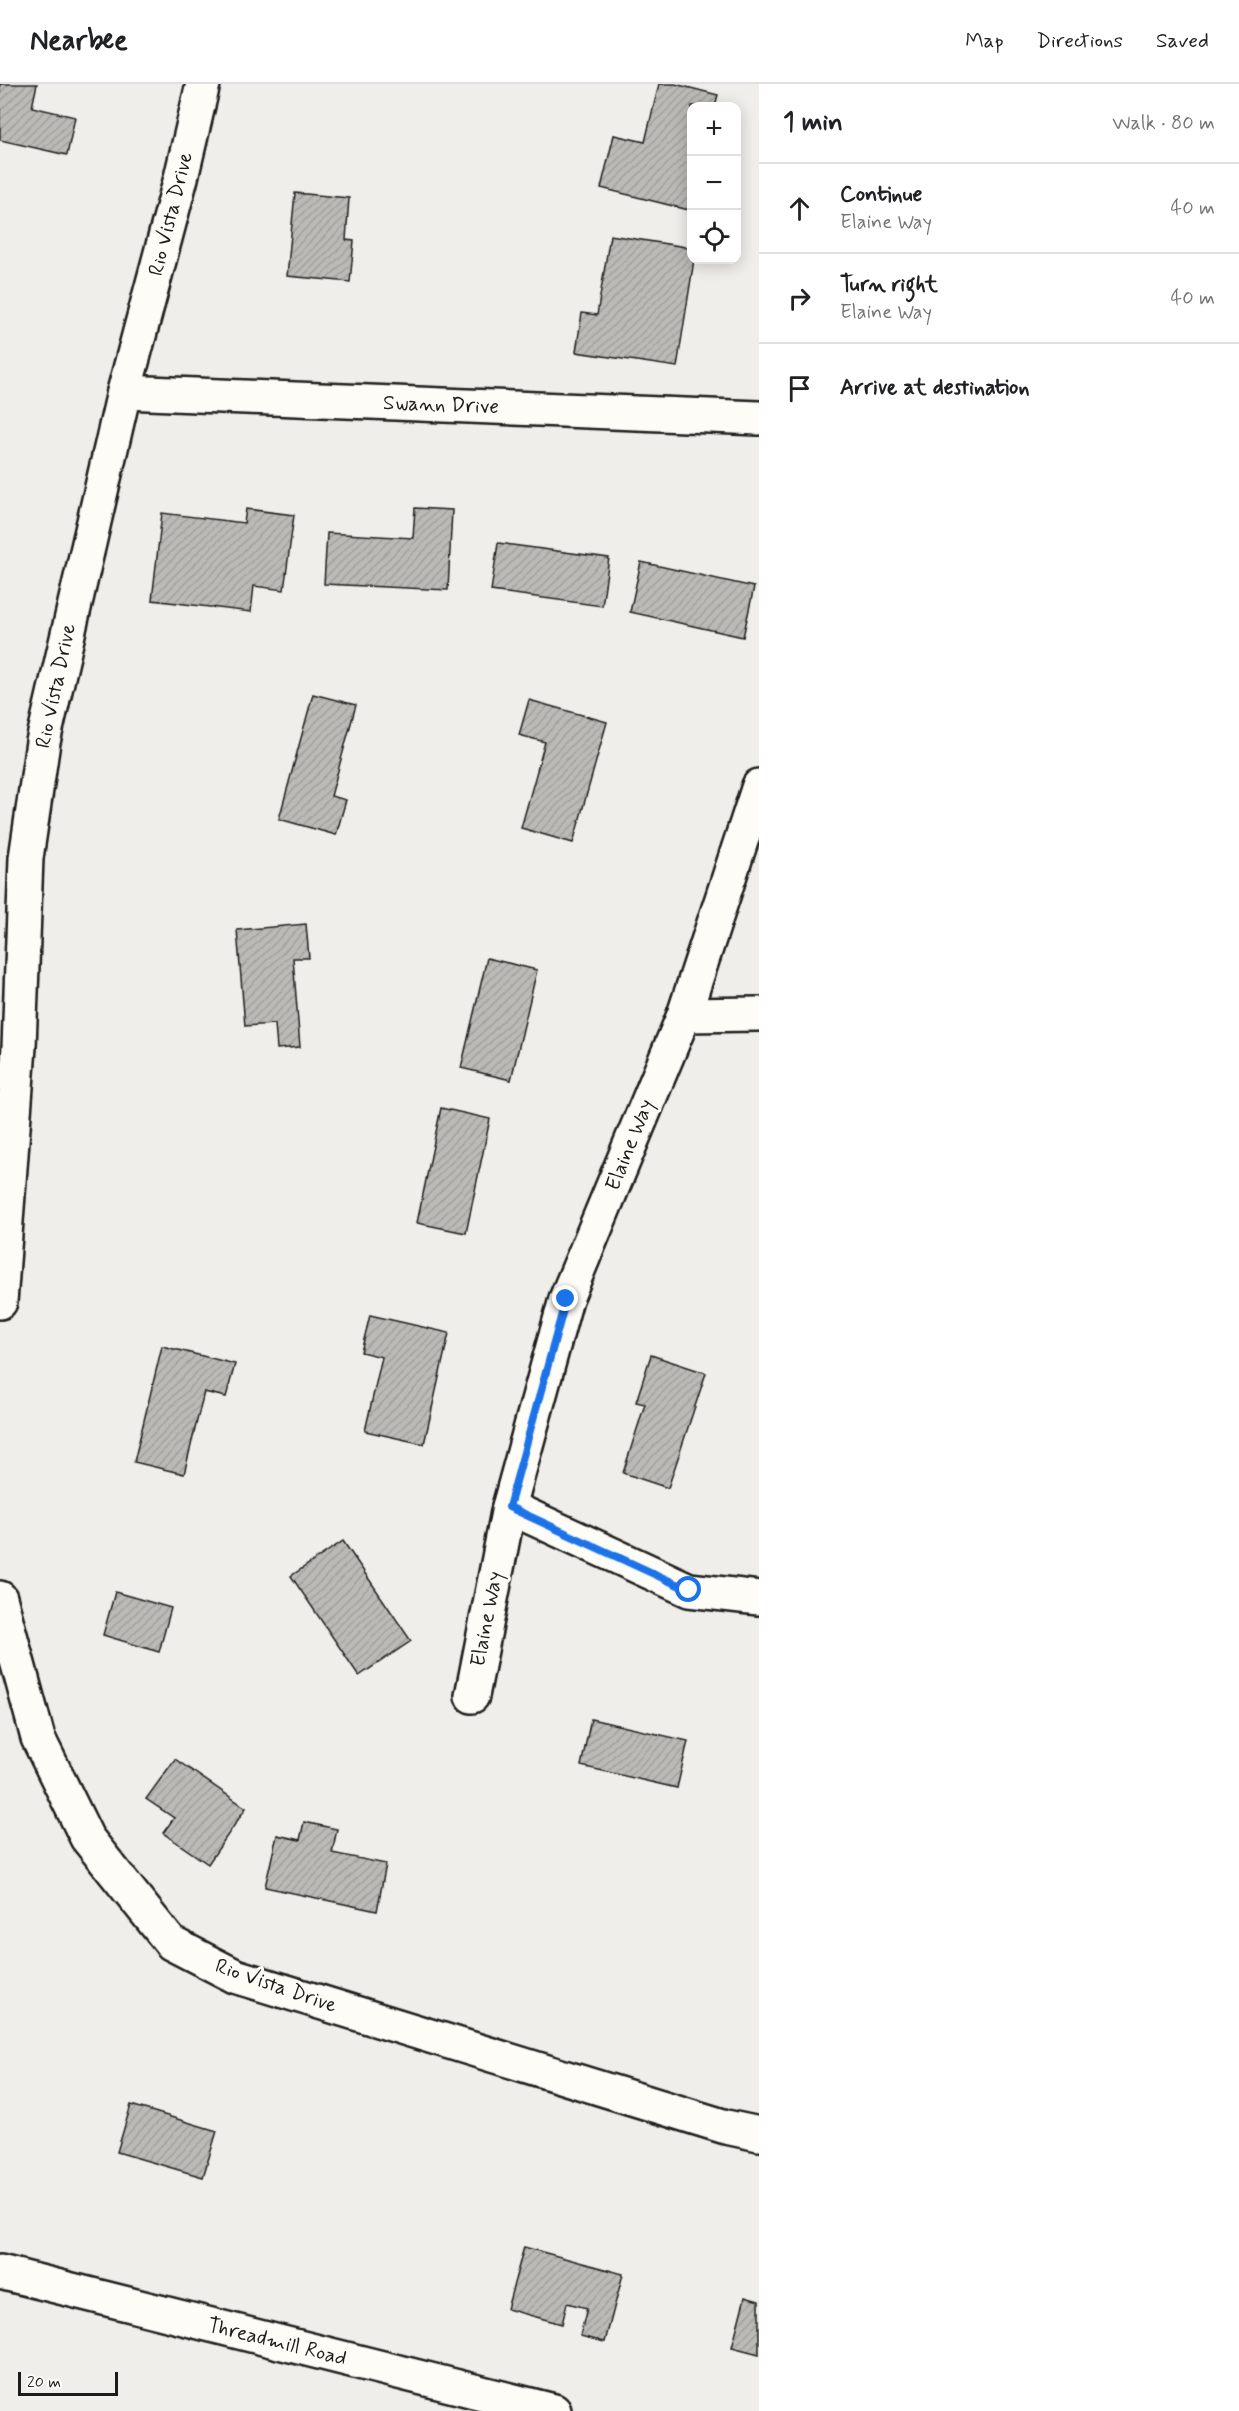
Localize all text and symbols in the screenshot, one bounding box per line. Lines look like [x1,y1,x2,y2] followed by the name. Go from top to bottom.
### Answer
[30,23,128,60] text: Nearbee
[965,27,1004,55] text: Map
[1037,27,1123,55] text: Directions
[1156,27,1209,55] text: Saved
[687,102,741,264] map controls
[687,102,741,156] button: +
[783,106,843,140] text: 1 min
[1112,110,1215,137] text: Walk · 80 m
[142,149,200,279] street label: Rio Vista Drive
[687,156,741,210] button: −
[840,181,922,209] text: Continue
[783,192,816,225] icon: ahead
[1171,195,1215,222] text: 40 m
[840,209,932,236] text: Elaine Way
[687,210,741,264] button: locate
[840,271,938,299] text: Turn right
[783,282,816,315] icon: right
[1171,285,1215,312] text: 40 m
[840,299,932,326] text: Elaine Way
[783,372,816,405] icon: arrive
[840,374,1030,402] text: Arrive at destination
[383,389,499,421] street label: Swann Drive
[29,621,83,751] street label: Rio Vista Drive
[599,1095,661,1195] street label: Elaine Way
[552,1285,578,1311] route end
[464,1569,510,1669] street label: Elaine Way
[675,1576,701,1602] route start
[211,1952,341,2020] street label: Rio Vista Drive
[205,2311,349,2373] street label: Threadmill Road
[18,2369,118,2396] scale bar
[27,2372,61,2393] text: 20 m

